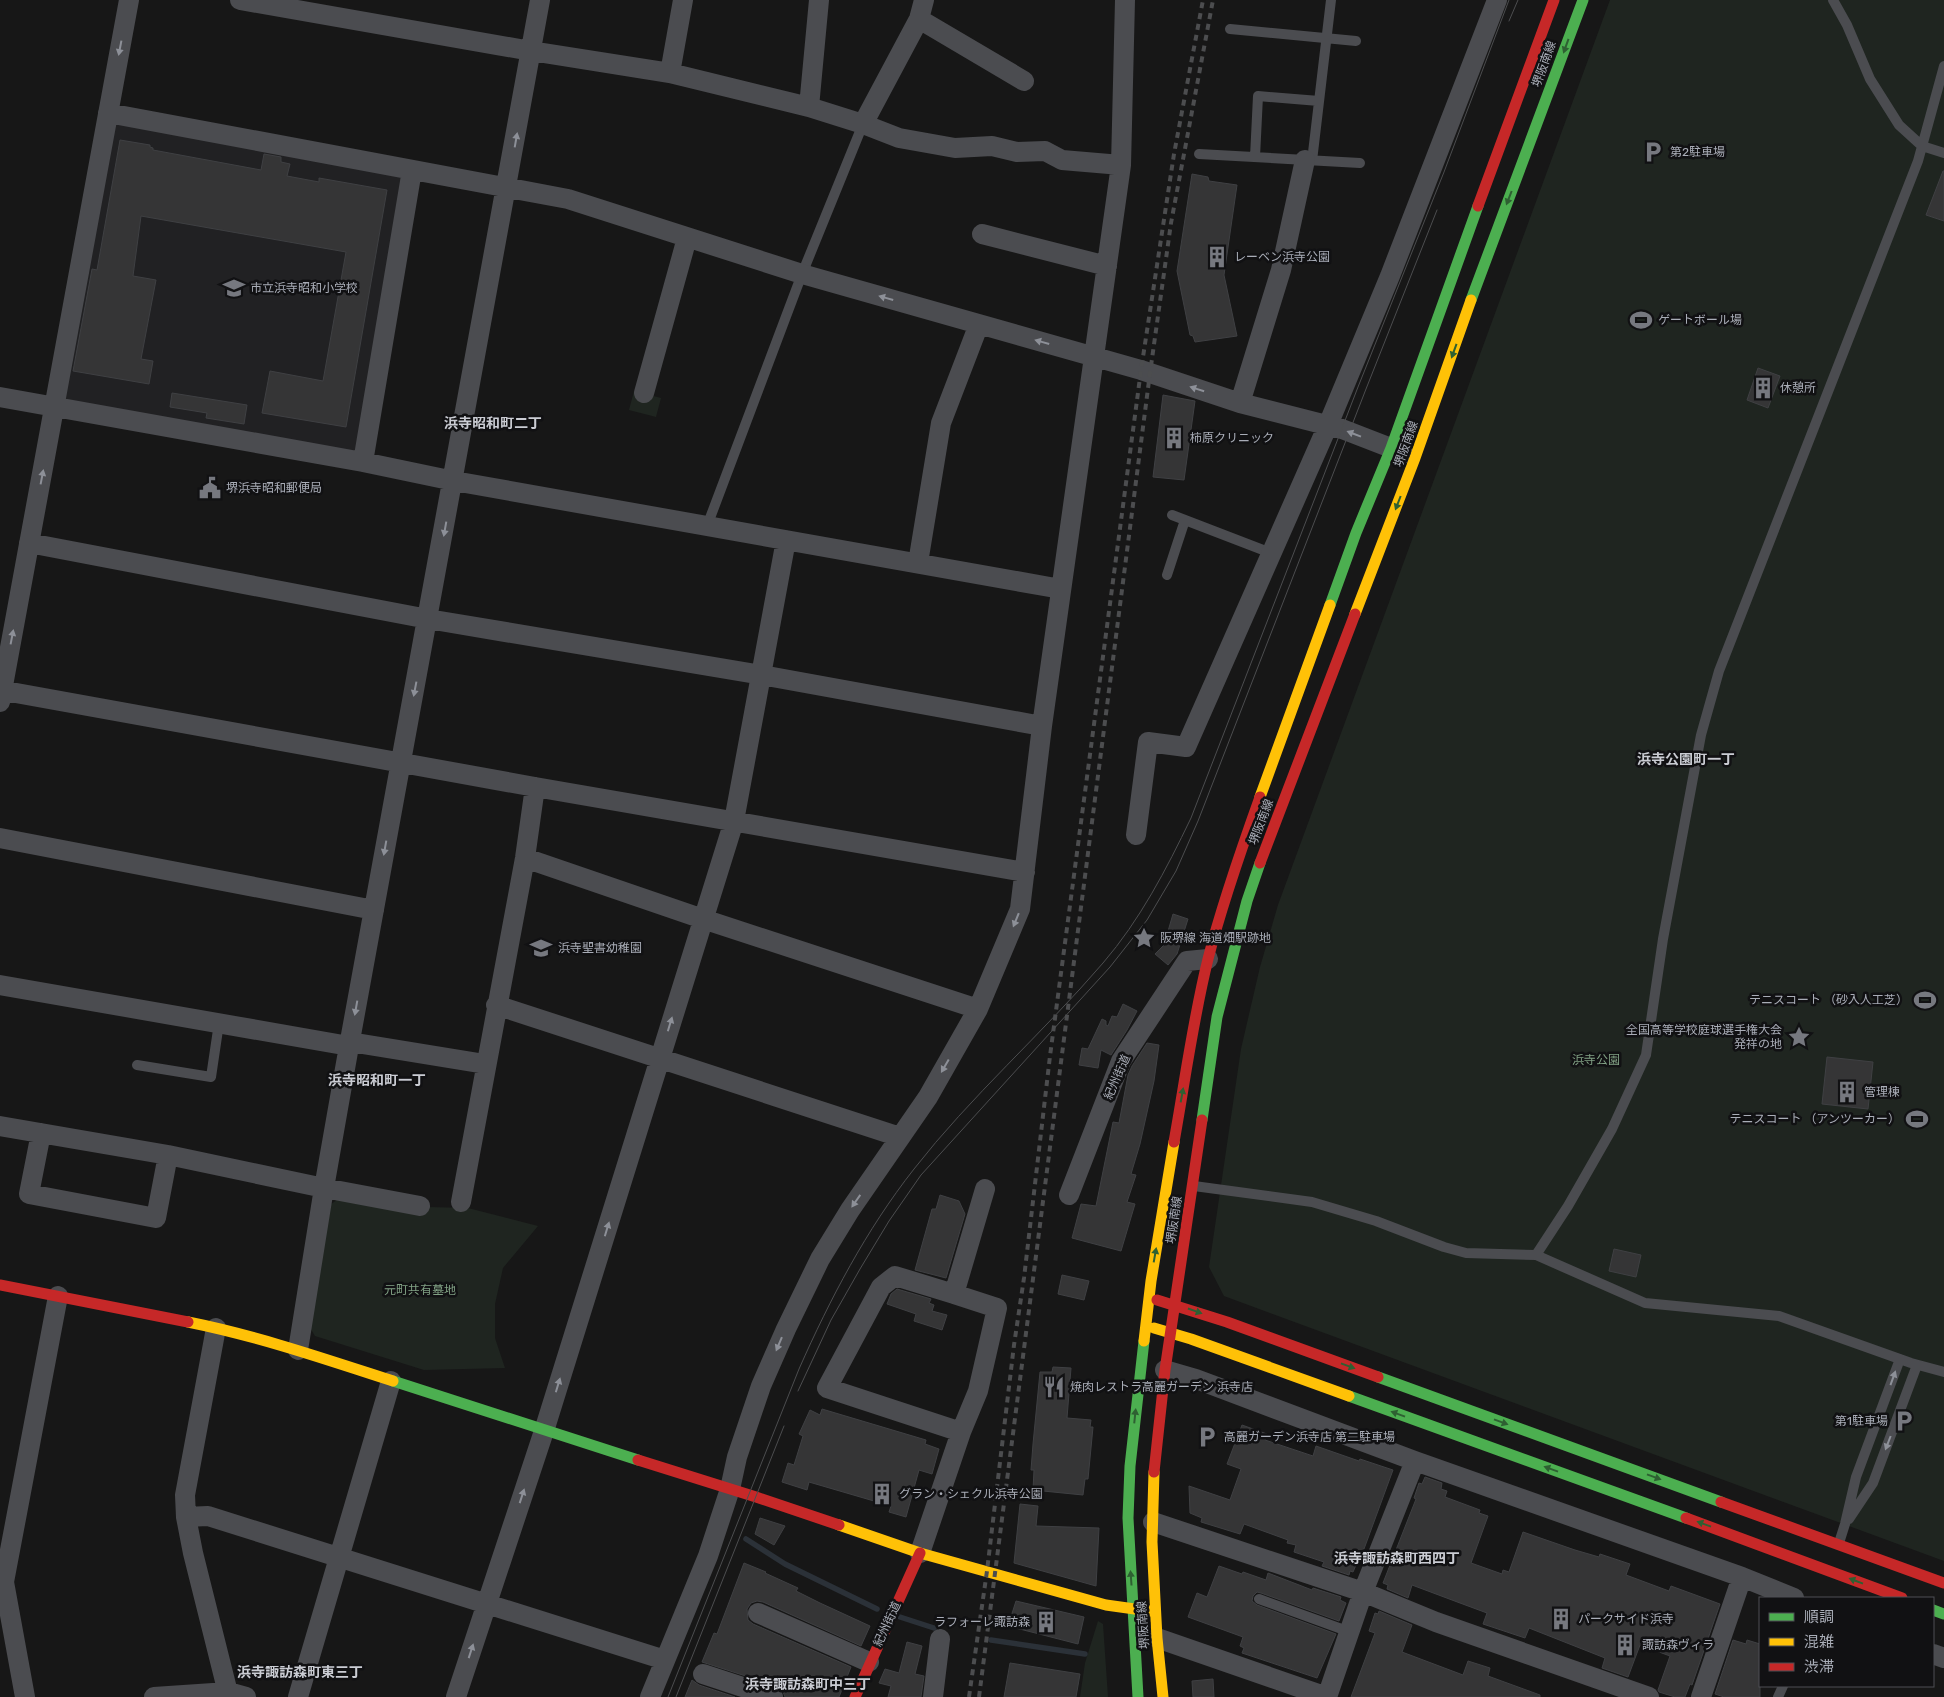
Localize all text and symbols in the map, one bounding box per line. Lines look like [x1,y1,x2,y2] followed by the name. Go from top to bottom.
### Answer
[1529,39,1559,89] street label: 堺阪南線
[1562,39,1570,54] one-way arrow
[116,40,124,56] one-way arrow
[512,132,520,148] one-way arrow
[1640,139,1666,165] parking icon: 第2駐車場
[1670,145,1725,159] place label: 第2駐車場
[1505,191,1513,206] one-way arrow
[1204,244,1230,270] building icon: レーベン浜寺公園
[1234,250,1330,264] place label: レーベン浜寺公園
[221,275,247,301] school or university icon: 市立浜寺昭和小学校
[250,281,358,295] place label: 市立浜寺昭和小学校
[878,293,893,301] one-way arrow
[1628,307,1654,333] sports icon: ゲートボール場
[1658,313,1742,327] place label: ゲートボール場
[1035,337,1050,345] one-way arrow
[1450,344,1458,359] one-way arrow
[1750,375,1776,401] building icon: 休憩所
[1780,381,1816,395] place label: 休憩所
[1190,385,1205,392] one-way arrow
[444,415,542,432] district label: 浜寺昭和町二丁
[1391,419,1421,469] street label: 堺阪南線
[1161,425,1187,451] building icon: 柿原クリニック
[1346,430,1361,437] one-way arrow
[1190,431,1274,445] place label: 柿原クリニック
[38,469,46,485] one-way arrow
[197,475,223,501] public building icon: 堺浜寺昭和郵便局
[226,481,322,495] place label: 堺浜寺昭和郵便局
[1394,496,1401,511] one-way arrow
[440,521,448,537] one-way arrow
[8,629,16,645] one-way arrow
[411,681,419,696] one-way arrow
[1637,751,1735,768] district label: 浜寺公園町一丁
[1246,797,1276,847] street label: 堺阪南線
[381,841,389,856] one-way arrow
[1012,913,1020,928] one-way arrow
[1131,925,1157,951] place icon: 阪堺線 海道畑駅跡地
[1160,931,1271,945] place label: 阪堺線 海道畑駅跡地
[528,935,554,961] school or university icon: 浜寺聖書幼稚園
[558,941,642,955] place label: 浜寺聖書幼稚園
[1912,987,1938,1013] sports icon: テニスコート （砂入人工芝）
[1749,993,1908,1007] place label: テニスコート （砂入人工芝）
[351,1001,359,1017] one-way arrow
[667,1017,675,1032] one-way arrow
[1626,1023,1782,1051] place label: 全国高等学校庭球選手権大会 発祥の地
[1786,1024,1812,1050] place icon: 全国高等学校庭球選手権大会 発祥の地
[1101,1052,1133,1102] street label: 紀州街道
[1572,1053,1620,1067] park label: 浜寺公園
[941,1059,950,1072] one-way arrow
[328,1072,426,1089] district label: 浜寺昭和町一丁
[1834,1079,1860,1105] building icon: 管理棟
[1864,1085,1900,1099] place label: 管理棟
[1179,1087,1187,1103] one-way arrow
[1904,1106,1930,1132] sports icon: テニスコート （アンツーカー）
[1730,1112,1900,1126] place label: テニスコート （アンツーカー）
[851,1194,861,1208] one-way arrow
[1164,1195,1184,1245] street label: 堺阪南線
[603,1222,611,1237] one-way arrow
[1152,1247,1160,1263] one-way arrow
[384,1283,456,1297] park label: 元町共有墓地
[1188,1308,1203,1315] one-way arrow
[775,1337,783,1351] one-way arrow
[1341,1362,1356,1370] one-way arrow
[1889,1370,1897,1385] one-way arrow
[1041,1374,1067,1400] restaurant icon: 焼肉レストラ高麗ガーデン 浜寺店
[555,1377,563,1392] one-way arrow
[1070,1380,1253,1394] place label: 焼肉レストラ高麗ガーデン 浜寺店
[1131,1408,1139,1424] one-way arrow
[1891,1408,1917,1434] parking icon: 第1駐車場
[1391,1410,1406,1417] one-way arrow
[1835,1414,1888,1428] place label: 第1駐車場
[1494,1418,1509,1426] one-way arrow
[1194,1424,1220,1450] parking icon: 高麗ガーデン浜寺店 第二駐車場
[1224,1430,1395,1444] place label: 高麗ガーデン浜寺店 第二駐車場
[1884,1436,1891,1451] one-way arrow
[1544,1465,1559,1472] one-way arrow
[1646,1474,1661,1481] one-way arrow
[869,1481,895,1507] building icon: グラン・シェクル浜寺公園
[899,1487,1043,1501] place label: グラン・シェクル浜寺公園
[519,1489,526,1504] one-way arrow
[1696,1520,1711,1528] one-way arrow
[1334,1550,1460,1567] district label: 浜寺諏訪森町西四丁
[1127,1570,1135,1586] one-way arrow
[1849,1577,1864,1584] one-way arrow
[1759,1597,1934,1687] legend
[871,1599,903,1649] street label: 紀州街道
[1134,1601,1152,1649] street label: 堺阪南線
[1548,1606,1574,1632] building icon: パークサイド浜寺
[1804,1608,1834,1626] text: 順調
[1033,1609,1059,1635] building icon: ラフォーレ諏訪森
[1578,1612,1674,1626] place label: パークサイド浜寺
[934,1615,1030,1629] place label: ラフォーレ諏訪森
[1612,1632,1638,1658] building icon: 諏訪森ヴィラ
[1804,1633,1834,1651] text: 混雑
[1642,1638,1714,1652] place label: 諏訪森ヴィラ
[468,1643,476,1658] one-way arrow
[1804,1658,1834,1676] text: 渋滞
[237,1664,363,1681] district label: 浜寺諏訪森町東三丁
[745,1676,871,1693] district label: 浜寺諏訪森町中三丁

